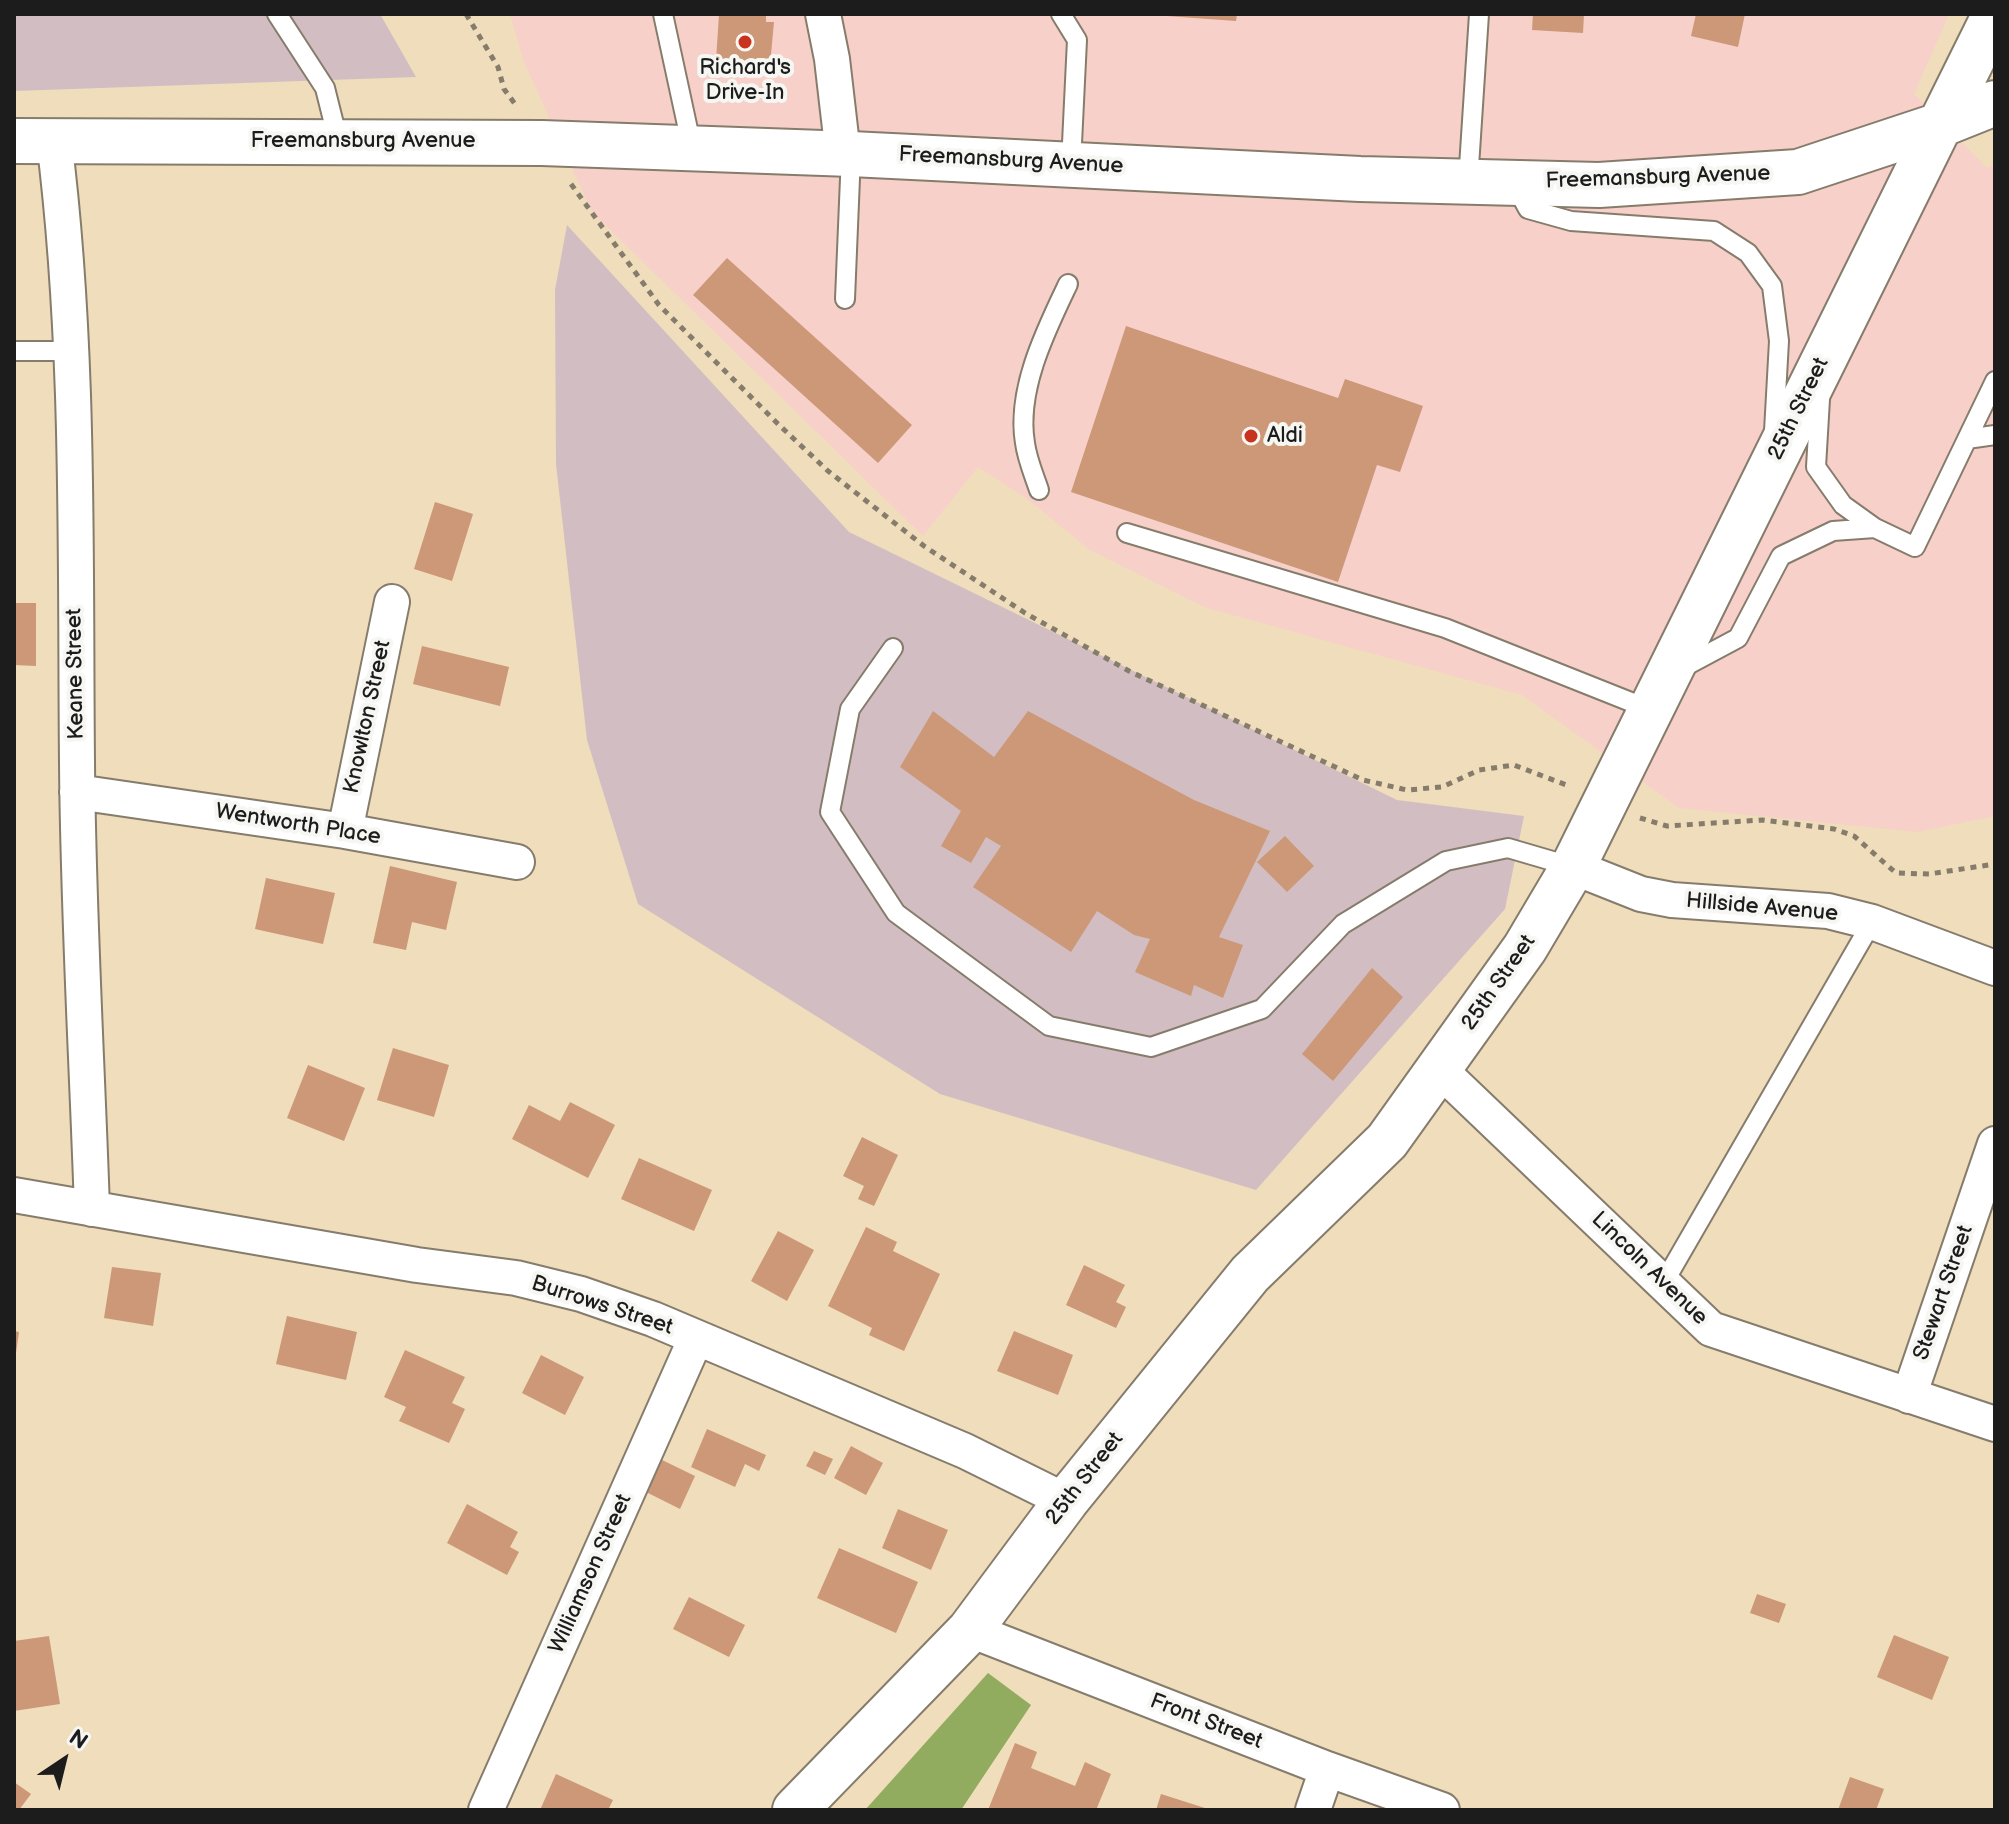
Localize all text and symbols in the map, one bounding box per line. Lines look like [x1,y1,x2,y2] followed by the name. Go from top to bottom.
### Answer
[736,33,754,51] marker: Richard's Drive-In
[699,55,791,106] place label: Richard's Drive-In
[250,128,476,154] street label: Freemansburg Avenue
[898,142,1124,180] street label: Freemansburg Avenue
[1545,161,1771,195] street label: Freemansburg Avenue
[1763,353,1835,465] street label: 25th Street
[1267,423,1303,449] place label: Aldi
[1242,427,1260,445] marker: Aldi
[62,608,90,740] street label: Keane Street
[339,638,397,796] street label: Knowlton Street
[213,799,383,851] street label: Wentworth Place
[1685,888,1839,928] street label: Hillside Avenue
[1456,930,1542,1036] street label: 25th Street
[1585,1207,1713,1331] street label: Lincoln Avenue
[1909,1222,1979,1364] street label: Stewart Street
[528,1271,676,1341] street label: Burrows Street
[1040,1427,1130,1531] street label: 25th Street
[544,1490,638,1658] street label: Williamson Street
[1146,1688,1266,1756] street label: Front Street
[24,1720,104,1800] north arrow
[64,1724,93,1756] text: N

